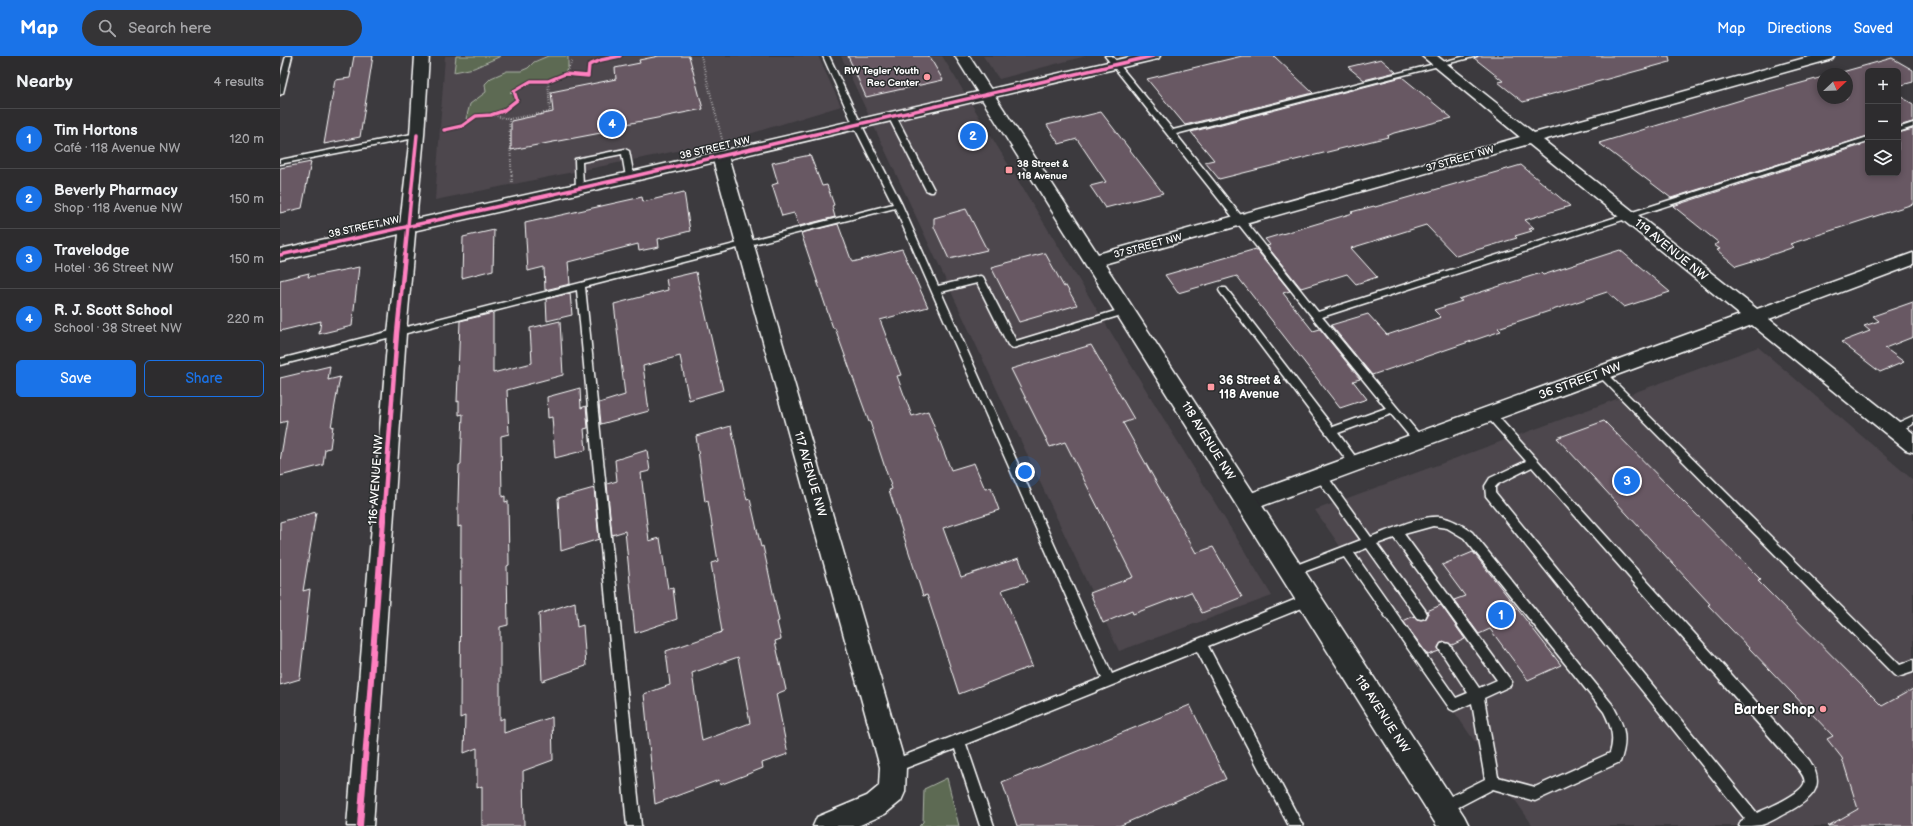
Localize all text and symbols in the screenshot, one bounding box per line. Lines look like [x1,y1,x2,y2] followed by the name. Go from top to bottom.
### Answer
[82,10,362,46] search box
[20,17,58,40] text: Map
[96,17,118,39] icon: search
[128,19,211,38] text: Search here
[1717,20,1745,37] text: Map
[1767,20,1832,37] text: Directions
[1854,20,1893,37] text: Saved
[844,65,920,89] place label: RW Tegler Youth Rec Center
[1817,68,1853,104] north arrow
[1865,68,1901,176] map controls
[1865,68,1901,104] button: +
[16,72,73,92] text: Nearby
[922,72,932,82] marker: RW Tegler Youth Rec Center
[214,74,264,90] text: 4 results
[1865,104,1901,140] button: −
[599,109,625,139] pin: 4
[54,121,138,140] text: Tim Hortons
[960,121,986,151] pin: 2
[26,131,32,147] text: 1
[229,131,264,147] text: 120 m
[679,134,751,162] street label: 38 STREET NW
[54,140,180,156] text: Café · 118 Avenue NW
[1865,140,1901,176] button: layers
[1424,144,1496,174] street label: 37 STREET NW
[1017,158,1069,182] place label: 38 Street & 118 Avenue
[1004,165,1014,175] marker: 38 Street & 118 Avenue
[54,181,178,200] text: Beverly Pharmacy
[25,191,33,207] text: 2
[230,191,264,207] text: 150 m
[54,200,182,216] text: Shop · 118 Avenue NW
[327,214,401,240] street label: 38 STREET NW
[1631,216,1711,284] street label: 119 AVENUE NW
[1112,231,1184,261] street label: 37 STREET NW
[54,241,129,260] text: Travelodge
[25,251,33,267] text: 3
[230,251,264,267] text: 150 m
[54,260,174,276] text: Hotel · 36 Street NW
[54,301,172,320] text: R. J. Scott School
[25,311,33,327] text: 4
[227,311,264,327] text: 220 m
[54,320,182,336] text: School · 38 Street NW
[1537,359,1623,403] street label: 36 STREET NW
[16,360,136,397] button: Save
[144,360,264,397] button: Share
[1219,373,1281,402] place label: 36 Street & 118 Avenue
[1206,382,1216,392] marker: 36 Street & 118 Avenue
[1178,399,1238,483] street label: 118 AVENUE NW
[791,429,829,519] street label: 117 AVENUE NW
[365,434,387,526] street label: 116 AVENUE NW
[1015,462,1035,482] your location
[1614,466,1640,496] pin: 3
[1488,600,1514,630] pin: 1
[1351,672,1413,756] street label: 118 AVENUE NW
[1734,701,1815,718] place label: Barber Shop
[1818,704,1828,714] marker: Barber Shop

